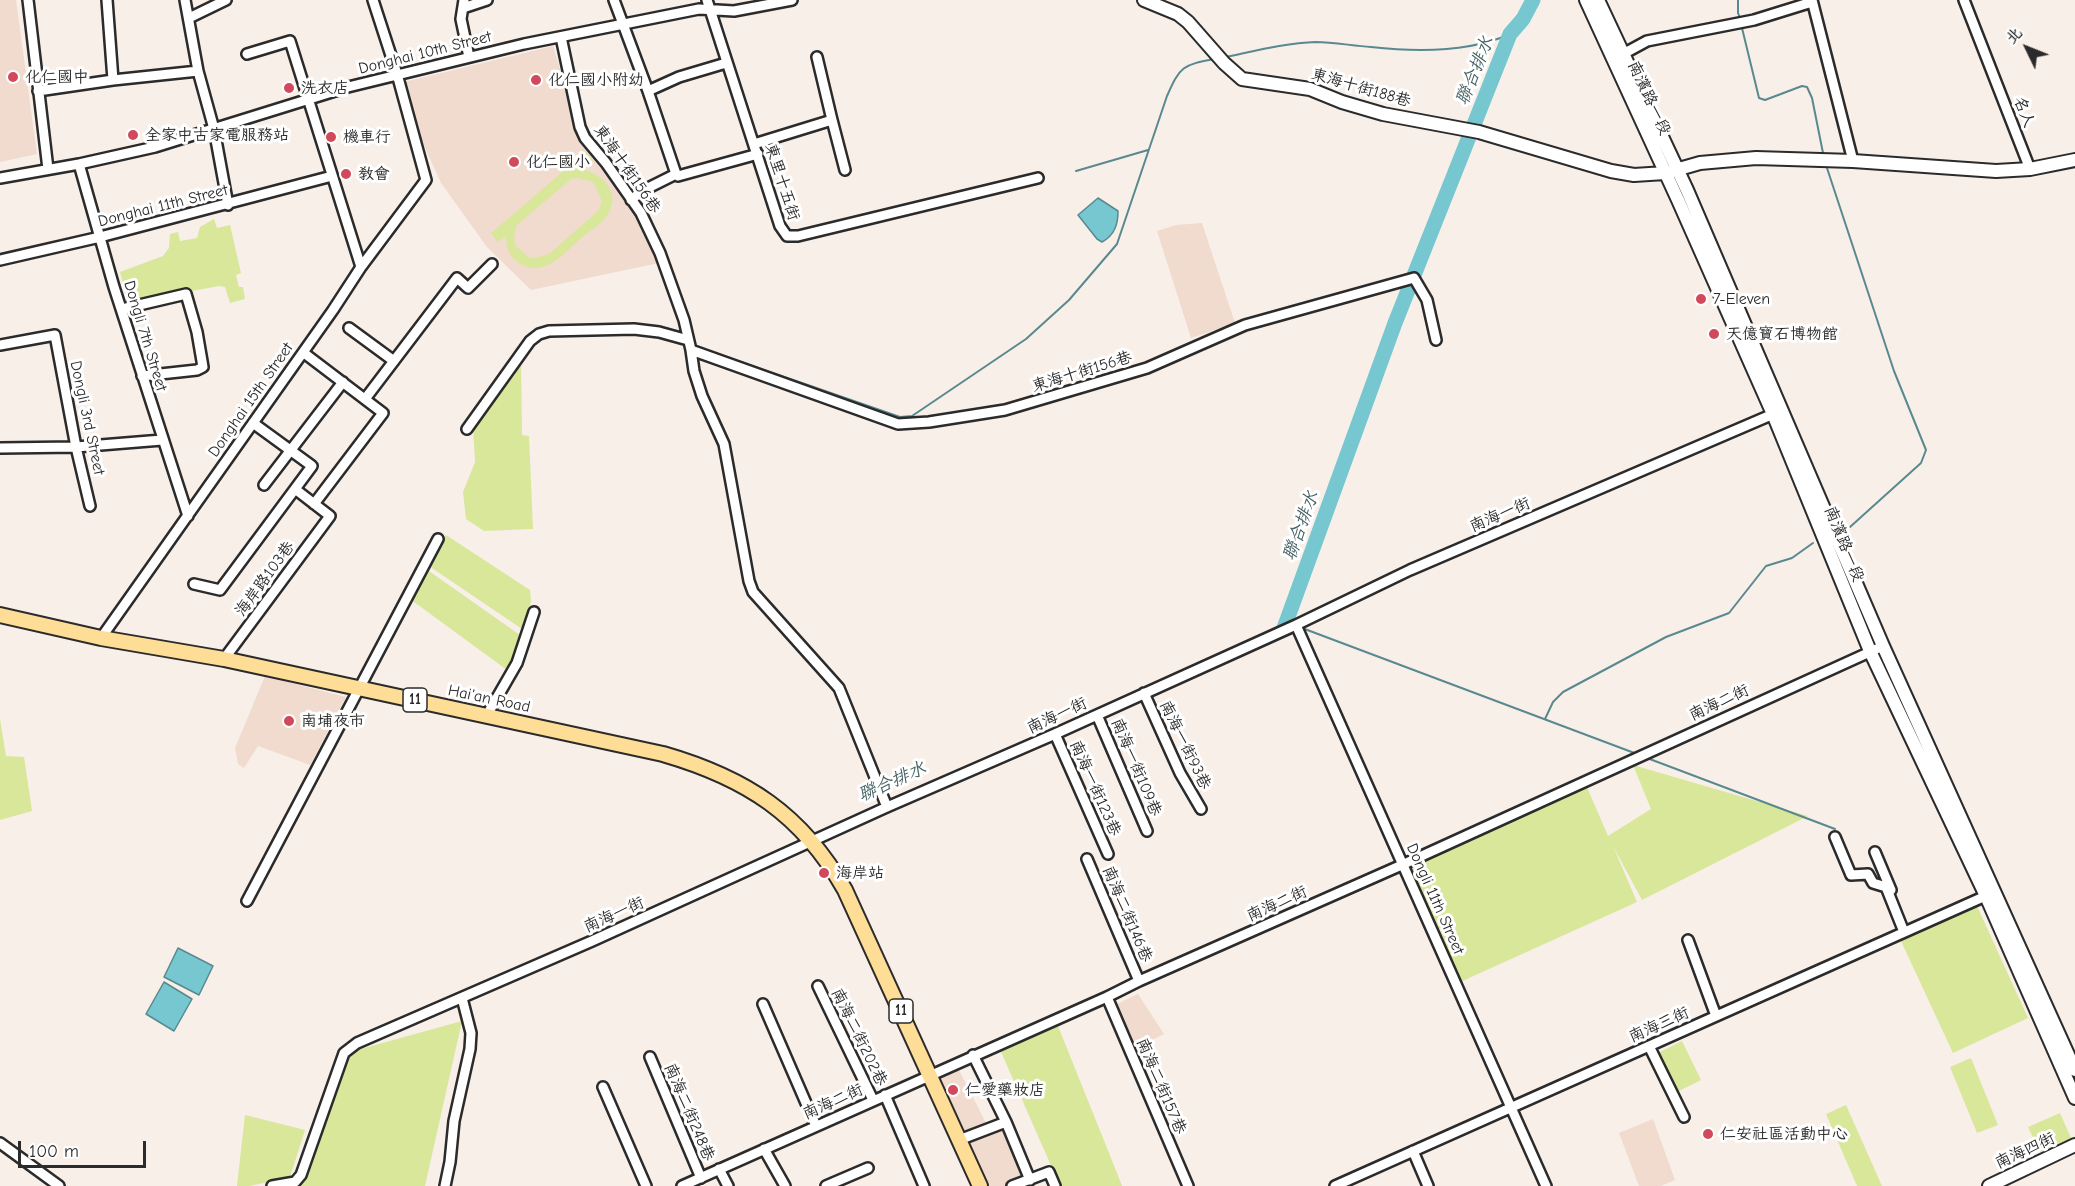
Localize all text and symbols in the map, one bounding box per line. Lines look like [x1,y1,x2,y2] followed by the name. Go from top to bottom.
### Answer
[1997,18,2057,78] north arrow
[2002,24,2026,48] text: 北
[357,27,493,79] street label: Donghai 10th Street
[1452,34,1498,108] water label: 聯合排水
[1623,58,1675,138] street label: 南濱路一段
[1309,65,1413,111] street label: 東海十街188巷
[25,67,89,87] place label: 化仁國中
[6,70,20,84] marker: 化仁國中
[548,70,644,90] place label: 化仁國小附幼
[529,73,543,87] marker: 化仁國小附幼
[301,78,349,98] place label: 洗衣店
[282,81,296,95] marker: 洗衣店
[2009,94,2039,130] street label: 名人
[589,121,665,217] street label: 東海十街156巷
[145,125,289,145] place label: 全家中古家電服務站
[343,127,391,147] place label: 機車行
[126,128,140,142] marker: 全家中古家電服務站
[324,130,338,144] marker: 機車行
[761,141,803,223] street label: 東里十五街
[526,152,590,172] place label: 化仁國小
[507,155,521,169] marker: 化仁國小
[358,164,390,184] place label: 教會
[339,167,353,181] marker: 教會
[96,181,230,231] street label: Donghai 11th Street
[119,278,171,394] street label: Dongli 7th Street
[1713,289,1770,309] place label: 7-Eleven
[1694,292,1708,306] marker: 7-Eleven
[1726,324,1838,344] place label: 天億寶石博物館
[1707,327,1721,341] marker: 天億寶石博物館
[204,339,298,461] street label: Donghai 15th Street
[1030,348,1134,396] street label: 東海十街156巷
[66,359,108,477] street label: Dongli 3rd Street
[1279,488,1323,564] water label: 聯合排水
[1467,494,1533,536] street label: 南海一街
[1820,503,1868,585] street label: 南濱路一段
[231,538,299,620] street label: 海岸路103巷
[446,681,532,717] street label: Hai'an Road
[1686,681,1752,725] street label: 南海二街
[403,688,427,712] road number: 11
[1024,694,1090,738] street label: 南海一街
[1155,697,1215,793] street label: 南海一街93巷
[301,711,365,731] place label: 南埔夜市
[282,714,296,728] marker: 南埔夜市
[1107,715,1165,819] street label: 南海一街109巷
[1065,737,1125,839] street label: 南海一街123巷
[855,757,929,807] water label: 聯合排水
[1402,840,1468,958] street label: Dongli 11th Street
[836,863,884,883] place label: 海岸站
[1098,863,1156,965] street label: 南海二街146巷
[817,866,831,880] marker: 海岸站
[1244,882,1310,926] street label: 南海二街
[581,893,647,937] street label: 南海一街
[827,985,891,1089] street label: 南海二街202巷
[889,999,913,1023] road number: 11
[1626,1003,1692,1047] street label: 南海三街
[1132,1035,1190,1137] street label: 南海二街157巷
[660,1060,718,1164] street label: 南海二街248巷
[800,1080,866,1124] street label: 南海二街
[965,1080,1045,1100] place label: 仁愛藥妝店
[946,1083,960,1097] marker: 仁愛藥妝店
[1720,1124,1848,1144] place label: 仁安社區活動中心
[1701,1127,1715,1141] marker: 仁安社區活動中心
[21,1129,148,1167] scale bar
[1992,1129,2058,1173] street label: 南海四街
[29,1141,79,1162] text: 100 m

